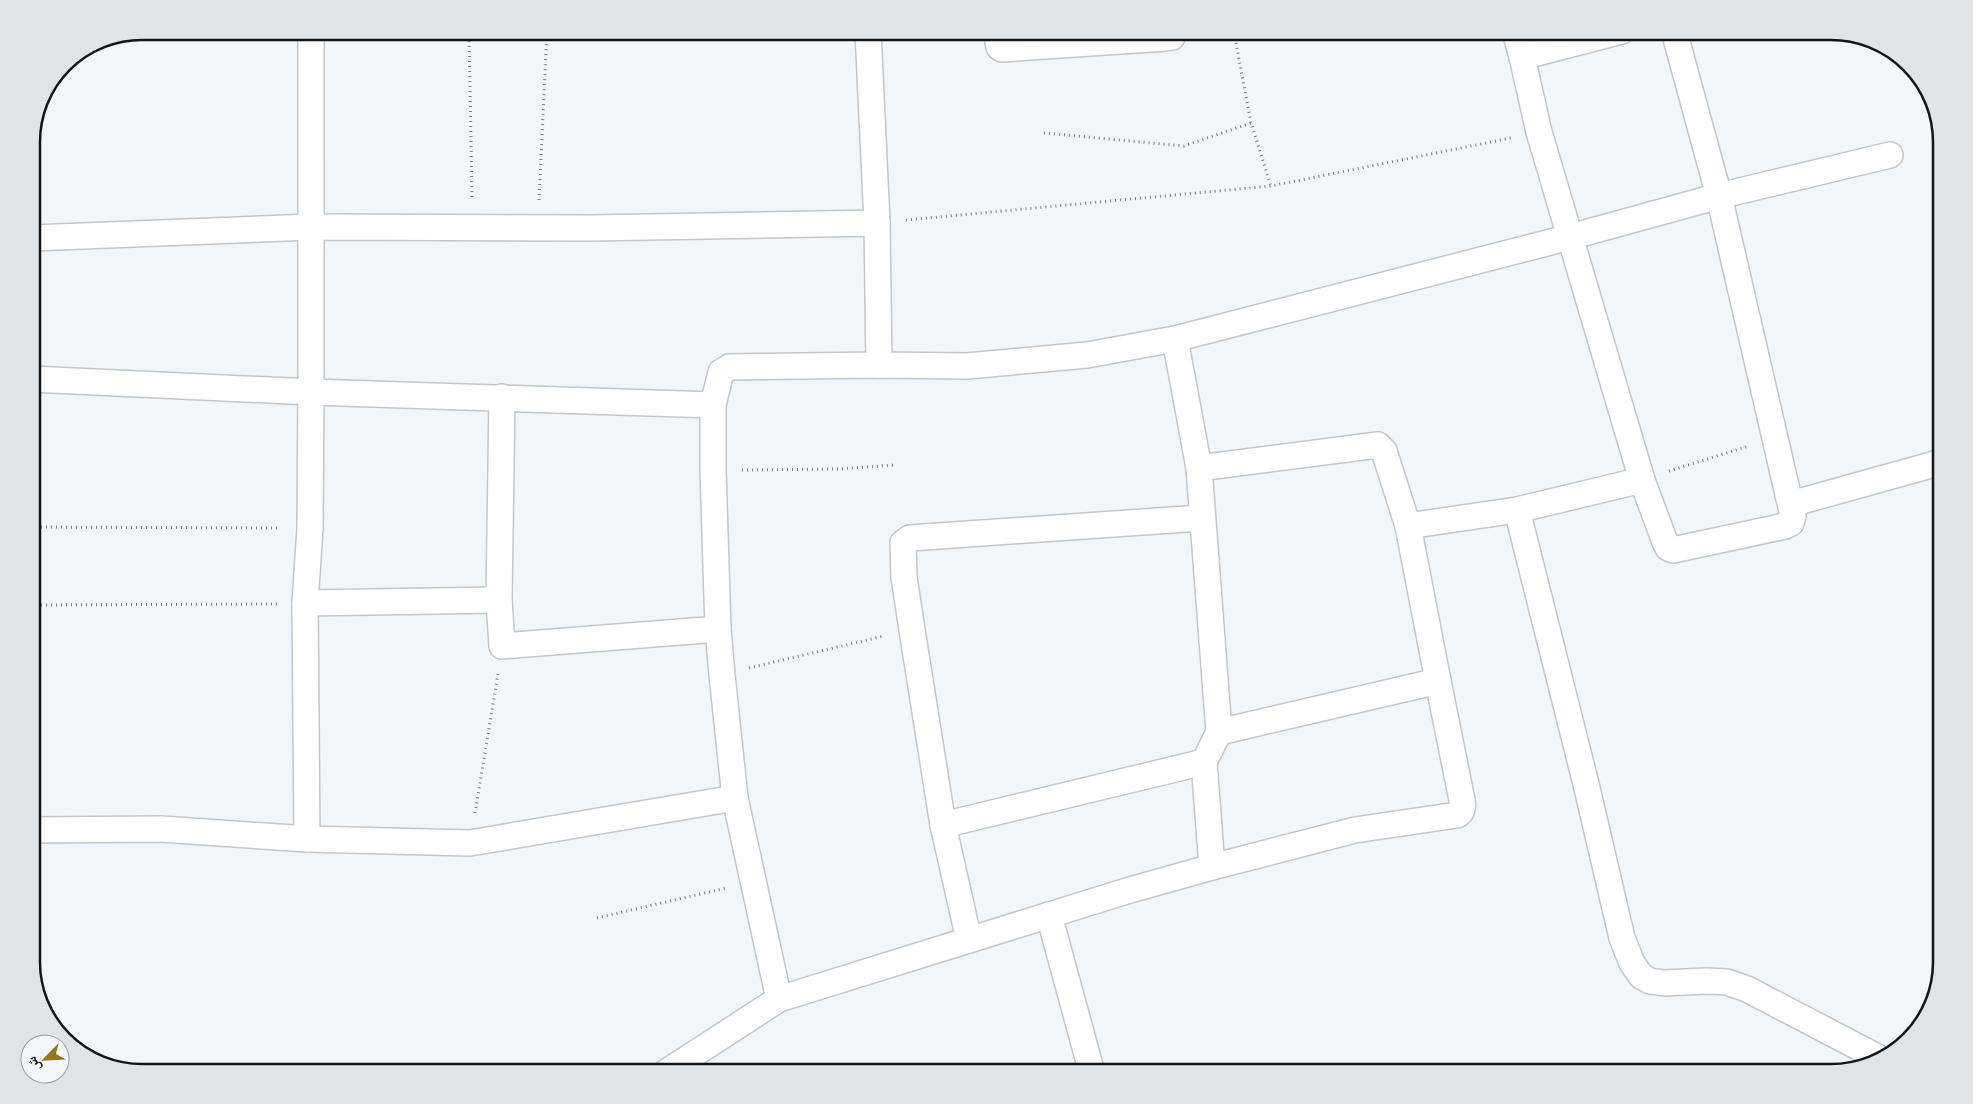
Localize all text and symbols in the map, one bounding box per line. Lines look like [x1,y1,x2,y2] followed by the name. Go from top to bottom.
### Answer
[20,1034,70,1084] north arrow
[22,1054,44,1075] text: ش

